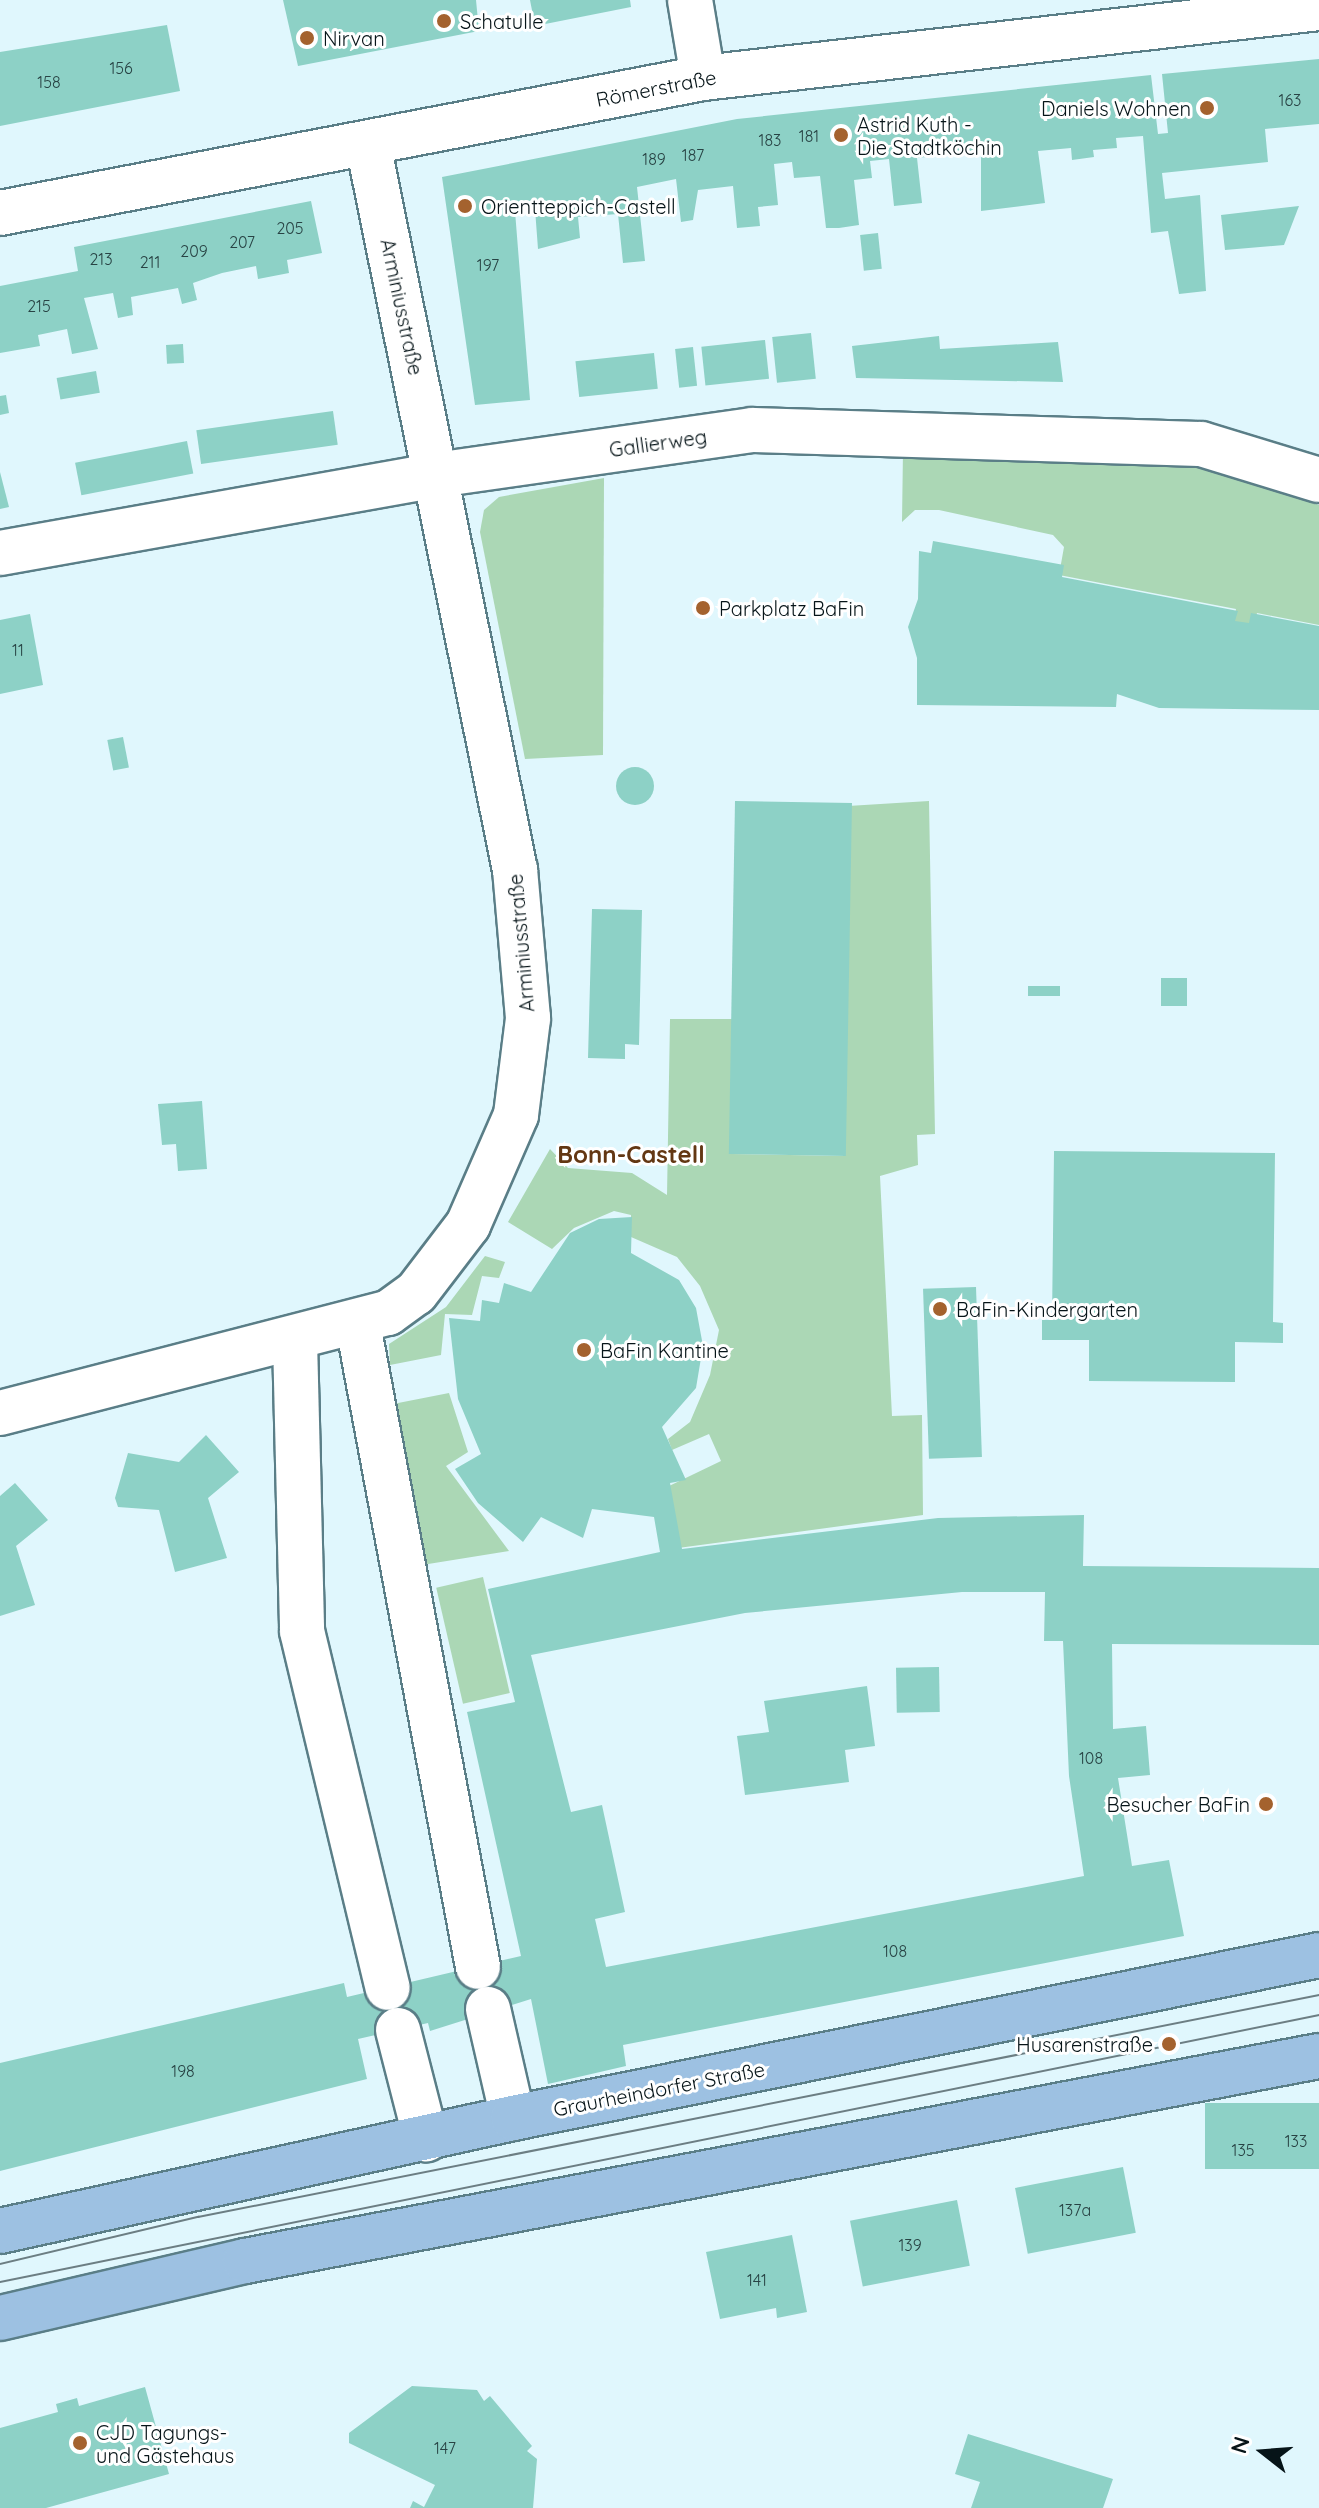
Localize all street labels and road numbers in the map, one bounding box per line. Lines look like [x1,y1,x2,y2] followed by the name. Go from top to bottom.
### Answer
[594,65,718,111] street label: Römerstraße
[376,237,428,377] street label: Arminiusstraße
[608,424,708,462] street label: Gallierweg
[503,873,539,1013] street label: Arminiusstraße
[551,2057,767,2121] street label: Graurheindorfer Straße

